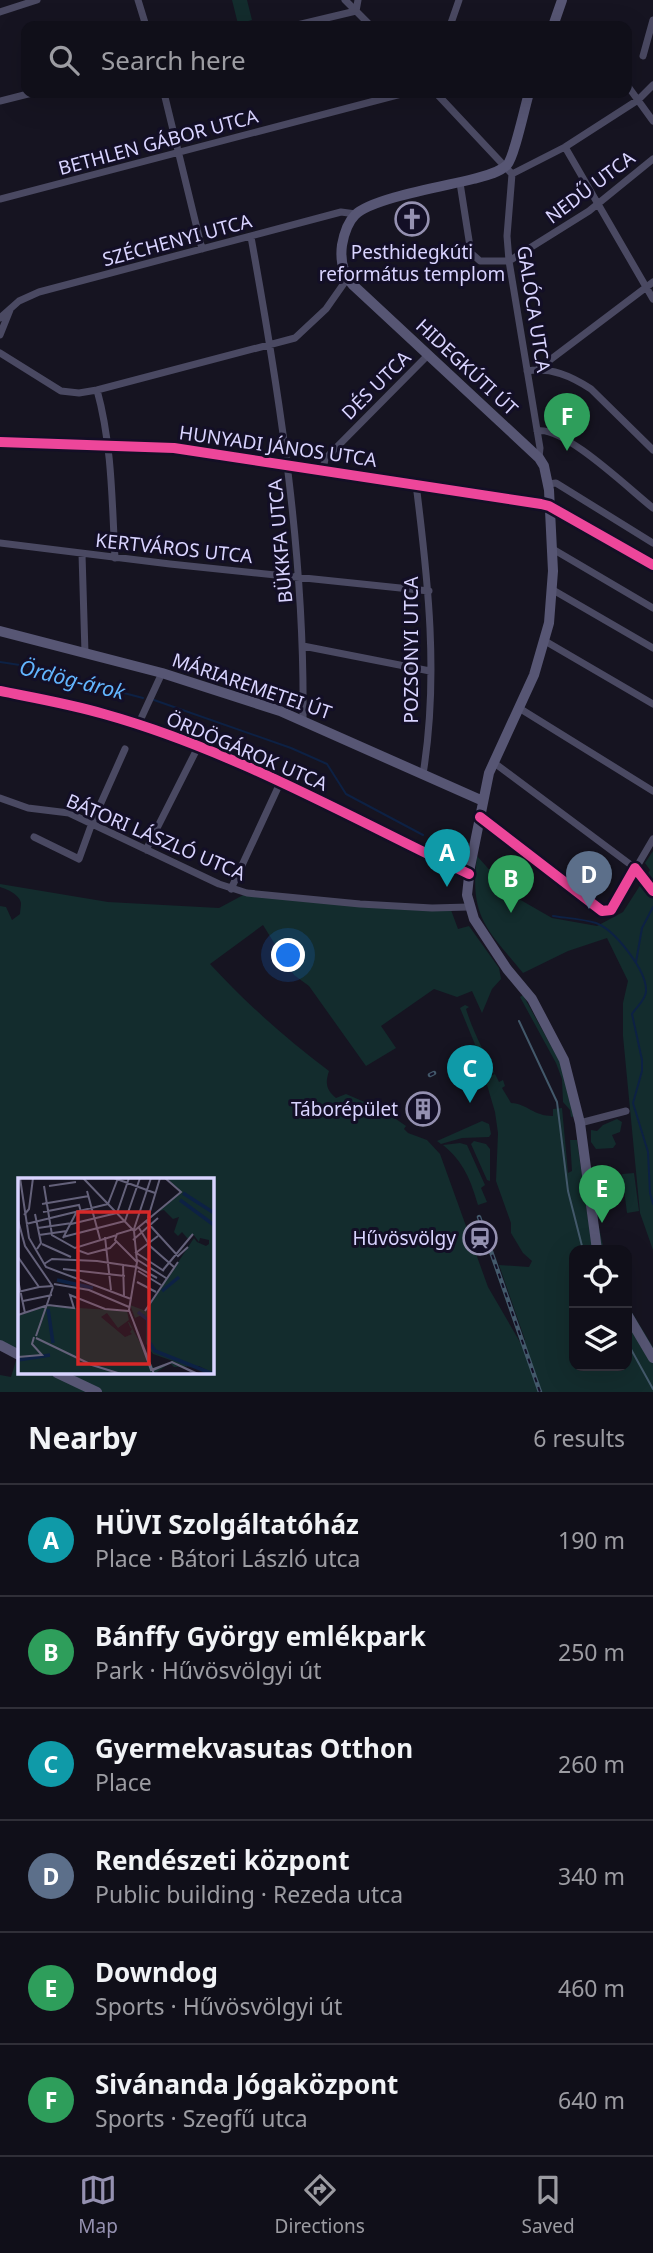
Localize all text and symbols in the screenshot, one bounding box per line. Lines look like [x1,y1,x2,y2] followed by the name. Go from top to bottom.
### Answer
[21,21,632,98] search box
[45,41,83,79] icon: search
[101,42,246,78] text: Search here
[55,103,261,181] street label: BETHLEN GÁBOR UTCA
[540,144,641,229] street label: NEDŰ UTCA
[393,200,431,238] church icon: Pesthidegkúti református templom
[100,207,255,272] street label: SZÉCHENYI UTCA
[319,239,505,287] place label: Pesthidegkúti református templom
[511,244,557,375] street label: GALÓCA UTCA
[410,313,524,421] street label: HIDEGKÚTI ÚT
[336,344,417,425] street label: DÉS UTCA
[544,393,590,451] pin: F
[177,419,379,473] street label: HUNYADI JÁNOS UTCA
[262,477,298,604] street label: BÜKKFA UTCA
[94,527,255,569] street label: KERTVÁROS UTCA
[398,576,424,724] street label: POZSONYI UTCA
[169,647,336,726] street label: MÁRIAREMETEI ÚT
[17,652,130,706] water label: Ördög-árok
[162,705,332,797] street label: ÖRDÖGÁROK UTCA
[62,787,250,887] street label: BÁTORI LÁSZLÓ UTCA
[424,829,470,887] pin: A
[566,851,612,909] pin: D
[488,855,534,913] pin: B
[271,938,305,972] your location
[447,1045,493,1103] pin: C
[404,1090,442,1128] building icon: Táborépület
[291,1096,398,1122] place label: Táborépület
[579,1165,625,1223] pin: E
[18,1178,214,1374] inset map
[461,1219,499,1257] station icon: Hűvösvölgy
[353,1225,456,1251] place label: Hűvösvölgy
[569,1245,632,1371] map controls
[569,1245,632,1308] button: locate
[569,1308,632,1371] button: layers
[28,1417,137,1458] text: Nearby
[533,1422,625,1454] text: 6 results
[95,1506,359,1542] text: HÜVI Szolgáltatóház
[43,1524,59,1556] text: A
[558,1524,625,1556] text: 190 m
[95,1542,360,1574] text: Place · Bátori László utca
[95,1618,426,1654] text: Bánffy György emlékpark
[43,1636,59,1668] text: B
[558,1636,625,1668] text: 250 m
[95,1654,321,1686] text: Park · Hűvösvölgyi út
[95,1730,413,1766] text: Gyermekvasutas Otthon
[44,1748,58,1780] text: C
[558,1748,625,1780] text: 260 m
[95,1766,152,1798] text: Place
[95,1842,349,1878] text: Rendészeti központ
[43,1860,59,1892] text: D
[558,1860,625,1892] text: 340 m
[95,1878,403,1910] text: Public building · Rezeda utca
[95,1954,218,1990] text: Downdog
[45,1972,57,2004] text: E
[558,1972,625,2004] text: 460 m
[95,1990,342,2022] text: Sports · Hűvösvölgyi út
[95,2066,398,2102] text: Sivánanda Jógaközpont
[45,2084,57,2116] text: F
[558,2084,625,2116] text: 640 m
[95,2102,308,2134] text: Sports · Szegfű utca
[78,2171,118,2239] tab: Map
[275,2171,365,2239] tab: Directions
[521,2171,575,2239] tab: Saved

